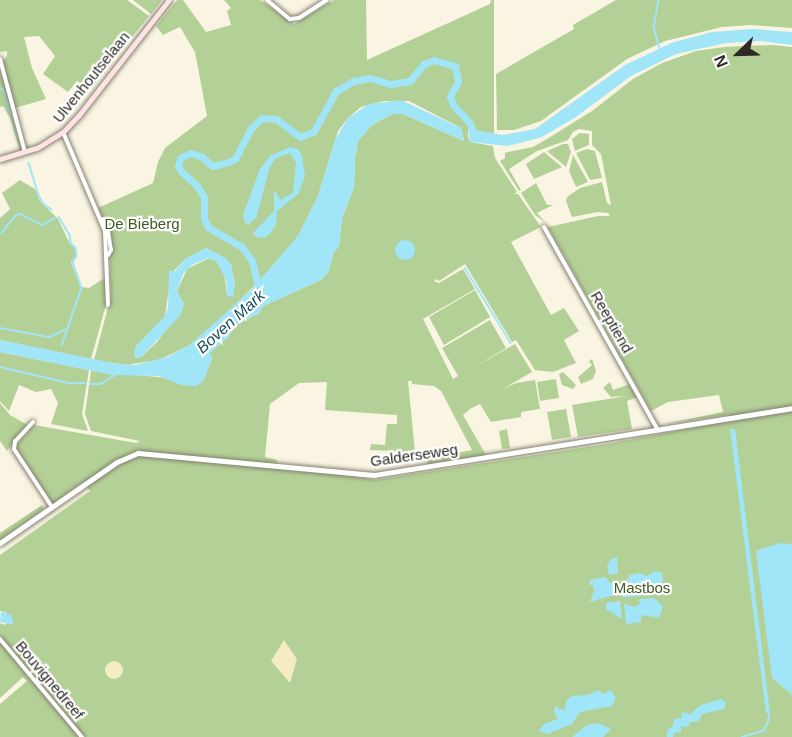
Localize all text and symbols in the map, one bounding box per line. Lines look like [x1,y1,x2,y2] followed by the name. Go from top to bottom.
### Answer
[708,24,768,84] north arrow
[49,28,133,126] street label: Ulvenhoutselaan
[711,53,731,70] text: N
[104,215,180,233] park label: De Bieberg
[193,286,269,358] water label: Boven Mark
[587,288,637,356] street label: Reeptiend
[369,440,459,470] street label: Galderseweg
[614,579,670,597] park label: Mastbos
[12,637,88,723] street label: Bouvignedreef

